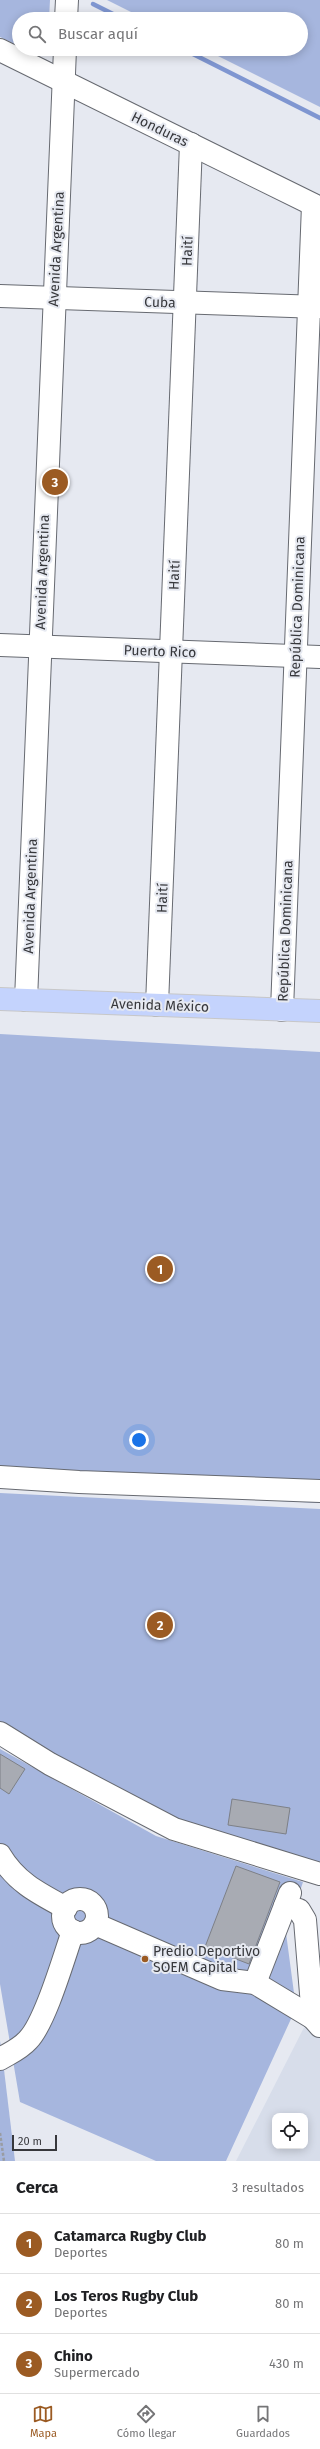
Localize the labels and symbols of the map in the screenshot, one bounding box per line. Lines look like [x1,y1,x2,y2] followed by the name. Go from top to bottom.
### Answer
[128,108,191,151] street label: Honduras
[45,191,68,307] street label: Avenida Argentina
[178,236,197,266] street label: Haití
[144,293,176,312] street label: Cuba
[42,467,68,497] pin: 3
[32,514,53,630] street label: Avenida Argentina
[287,536,308,678] street label: República Dominicana
[165,560,184,590] street label: Haití
[123,642,197,661] street label: Puerto Rico
[20,838,41,954] street label: Avenida Argentina
[275,860,296,1002] street label: República Dominicana
[153,883,172,913] street label: Haití
[111,995,209,1016] street label: Avenida México
[147,1254,173,1284] pin: 1
[129,1430,149,1450] your location
[147,1610,173,1640] pin: 2
[153,1943,260,1976] place label: Predio Deportivo SOEM Capital
[140,1954,150,1964] marker: Predio Deportivo SOEM Capital
[12,2133,57,2152] scale bar

